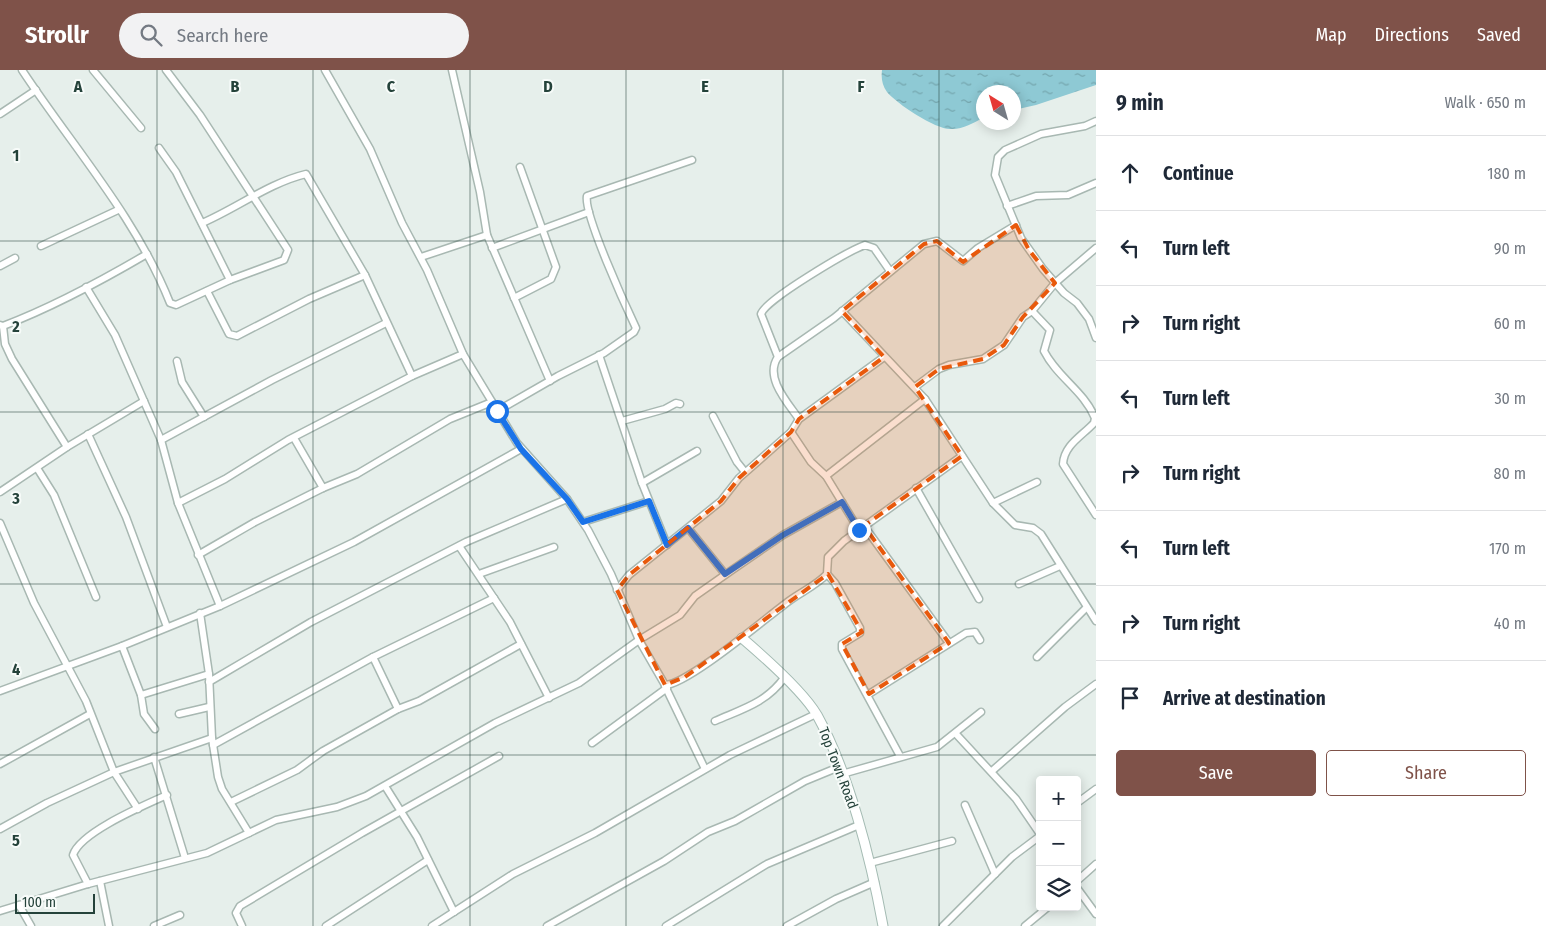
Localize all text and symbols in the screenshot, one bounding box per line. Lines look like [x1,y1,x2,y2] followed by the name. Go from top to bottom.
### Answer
[119,13,469,58] search box
[25,21,89,49] text: Strollr
[137,21,165,49] icon: search
[177,24,268,47] text: Search here
[1315,24,1347,46] text: Map
[1375,24,1449,46] text: Directions
[1477,24,1521,46] text: Saved
[73,77,83,96] text: A
[231,77,240,96] text: B
[387,77,396,96] text: C
[543,77,553,96] text: D
[701,77,709,96] text: E
[857,77,865,96] text: F
[976,85,1021,130] north arrow
[1116,90,1164,116] text: 9 min
[1445,93,1526,112] text: Walk · 650 m
[13,146,19,165] text: 1
[1116,159,1144,187] icon: ahead
[1163,162,1234,185] text: Continue
[1487,164,1526,183] text: 180 m
[1116,234,1144,262] icon: left
[1163,237,1230,260] text: Turn left
[1494,239,1526,258] text: 90 m
[1116,309,1144,337] icon: right
[1163,312,1240,335] text: Turn right
[1494,314,1526,333] text: 60 m
[11,317,20,336] text: 2
[1116,384,1144,412] icon: left
[1163,387,1230,410] text: Turn left
[1494,389,1526,408] text: 30 m
[486,400,509,423] route start
[1116,459,1144,487] icon: right
[1163,462,1240,485] text: Turn right
[1494,464,1526,483] text: 80 m
[11,489,20,508] text: 3
[848,519,871,542] route end
[1116,534,1144,562] icon: left
[1163,537,1230,560] text: Turn left
[1489,539,1526,558] text: 170 m
[1116,609,1144,637] icon: right
[1163,612,1240,635] text: Turn right
[1494,614,1526,633] text: 40 m
[12,660,20,679] text: 4
[1116,684,1144,712] icon: arrive
[1163,687,1326,710] text: Arrive at destination
[815,725,861,811] street label: Top Town Road
[1116,750,1316,796] button: Save
[1326,750,1526,796] button: Share
[1036,776,1081,911] map controls
[1036,776,1081,821] button: +
[1036,821,1081,866] button: −
[12,831,20,850] text: 5
[1036,866,1081,911] button: layers
[15,891,95,914] scale bar
[22,894,56,911] text: 100 m

